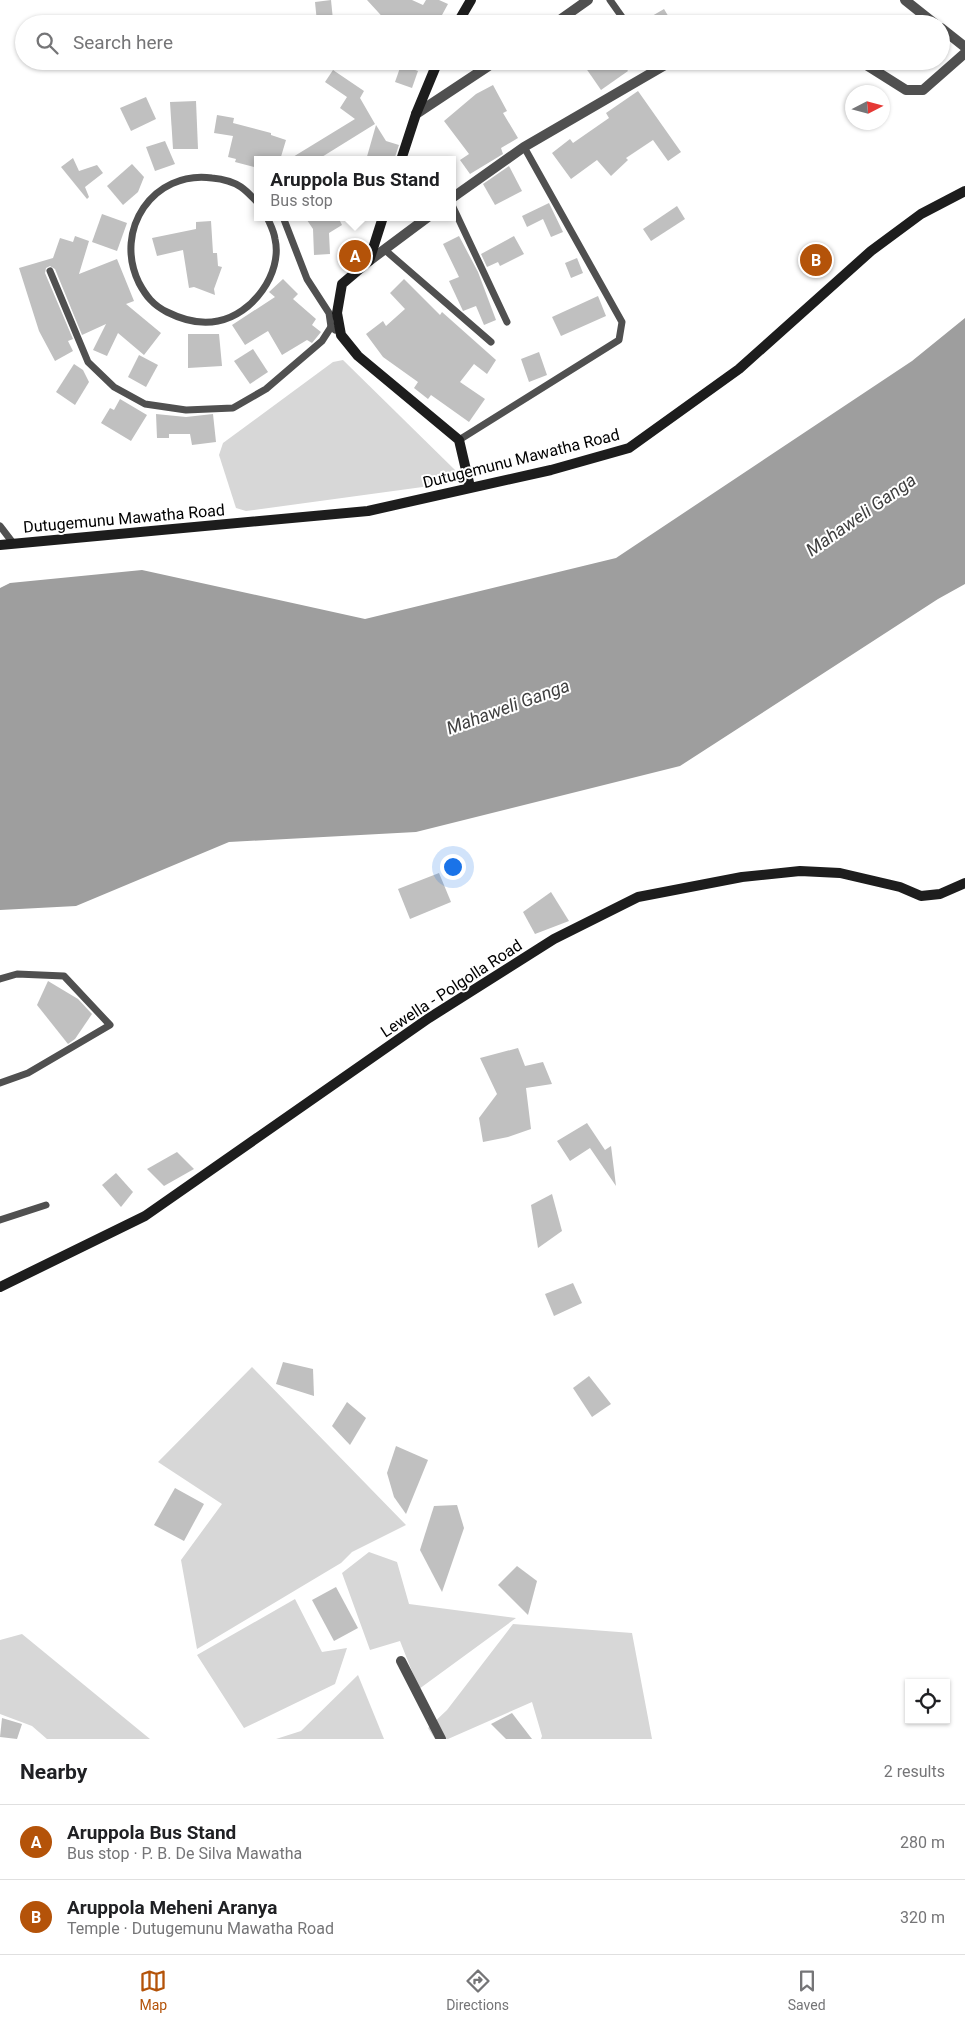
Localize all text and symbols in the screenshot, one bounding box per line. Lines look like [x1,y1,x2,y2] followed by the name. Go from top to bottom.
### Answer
[15,15,950,70] search box
[33,29,61,57] icon: search
[73,31,173,54] text: Search here
[845,85,890,130] north arrow
[254,156,456,221] popup
[270,168,440,191] text: Aruppola Bus Stand
[270,191,333,210] text: Bus stop
[339,237,371,275] pin: A
[800,241,832,279] pin: B
[421,425,621,492] street label: Dutugemunu Mawatha Road
[802,469,920,560] water label: Mahaweli Ganga
[23,500,226,537] street label: Dutugemunu Mawatha Road
[443,675,572,739] water label: Mahaweli Ganga
[440,854,466,880] your location
[377,936,526,1041] street label: Lewella - Polgolla Road
[905,1679,950,1724] map controls
[905,1679,950,1724] button: locate
[20,1760,87,1784] text: Nearby
[884,1762,945,1781] text: 2 results
[67,1821,236,1844] text: Aruppola Bus Stand
[31,1833,41,1852] text: A
[900,1833,945,1852] text: 280 m
[67,1844,302,1863] text: Bus stop · P. B. De Silva Mawatha
[67,1896,277,1919] text: Aruppola Meheni Aranya
[31,1908,41,1927] text: B
[900,1908,945,1927] text: 320 m
[67,1919,334,1938] text: Temple · Dutugemunu Mawatha Road
[139,1967,167,2013] tab: Map
[446,1967,509,2013] tab: Directions
[788,1967,826,2013] tab: Saved

